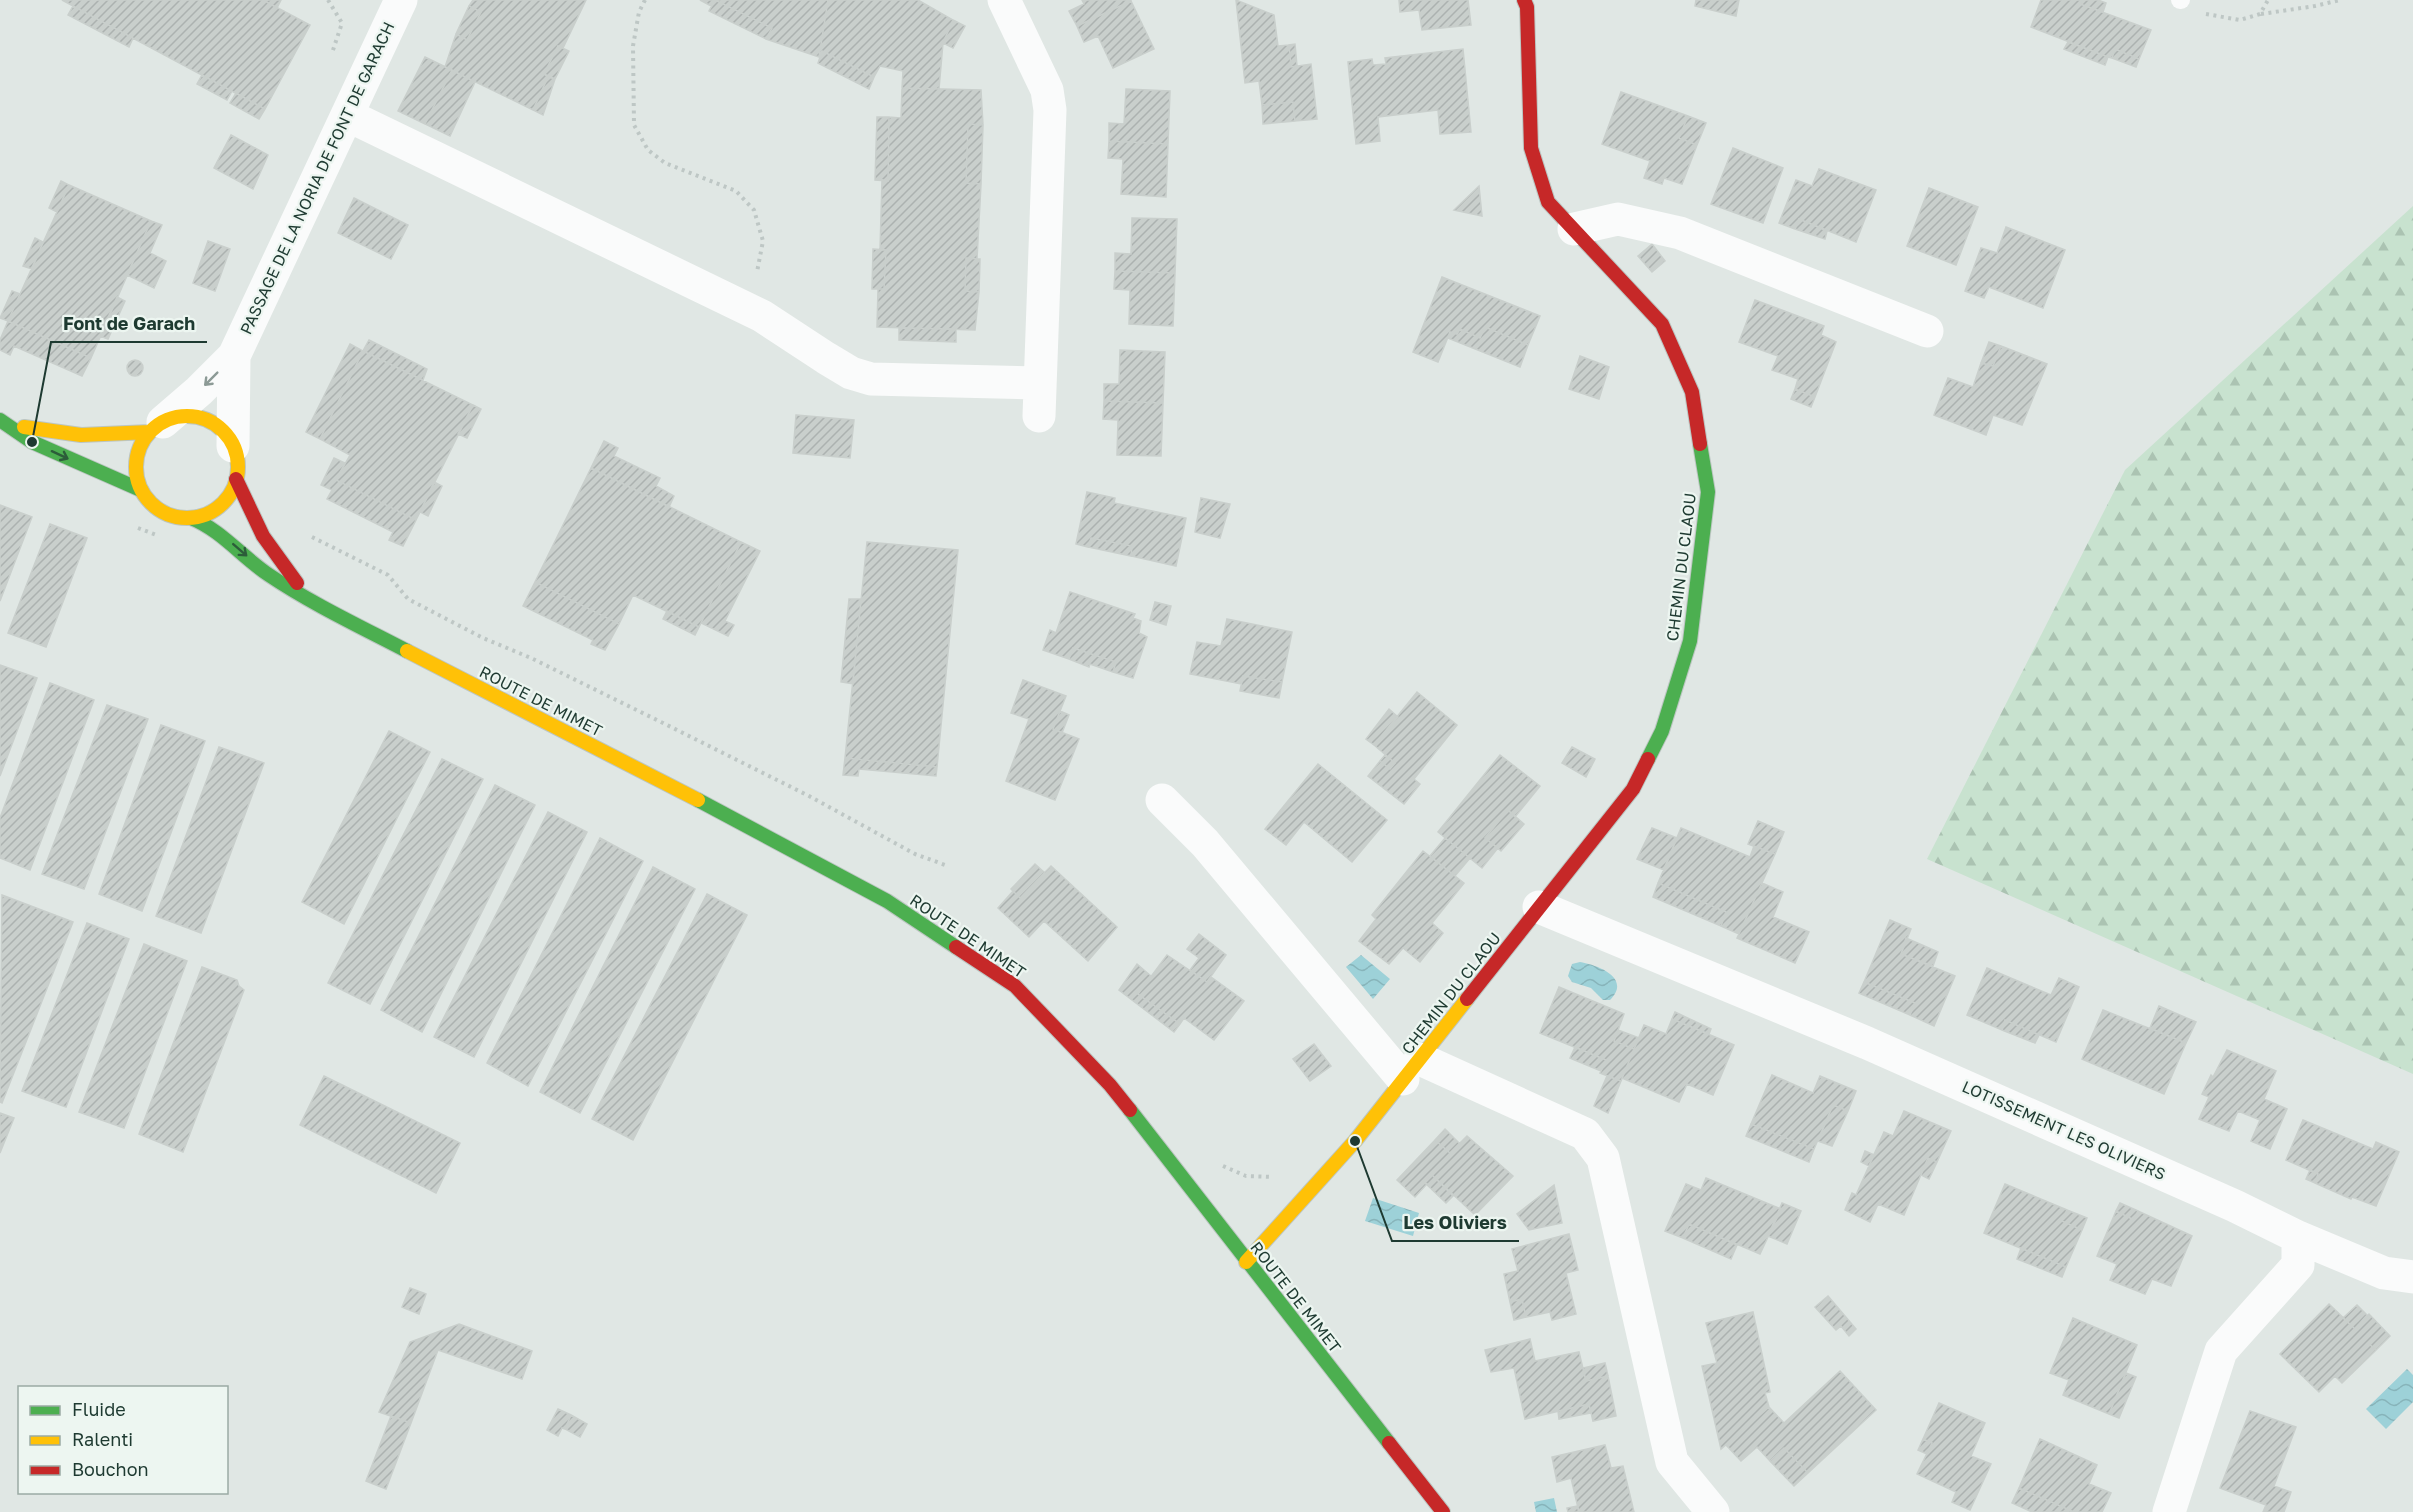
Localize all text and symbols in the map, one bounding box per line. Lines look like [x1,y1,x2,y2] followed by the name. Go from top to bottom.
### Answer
[236,18,398,338] street label: PASSAGE DE LA NORIA DE FONT DE GARACH
[51,306,207,342] callout: Font de Garach
[63,312,195,334] text: Font de Garach
[204,371,219,386] one-way arrow
[51,450,69,462] one-way arrow
[1662,492,1700,642] street label: CHEMIN DU CLAOU
[232,543,247,557] one-way arrow
[476,661,606,741] street label: ROUTE DE MIMET
[906,890,1030,982] street label: ROUTE DE MIMET
[1397,928,1505,1058] street label: CHEMIN DU CLAOU
[1959,1076,2169,1184] street label: LOTISSEMENT LES OLIVIERS
[1392,1205,1519,1241] callout: Les Oliviers
[1403,1211,1507,1233] text: Les Oliviers
[1246,1237,1346,1357] street label: ROUTE DE MIMET
[18,1386,228,1494] legend
[72,1398,126,1420] text: Fluide
[72,1428,133,1450] text: Ralenti
[72,1458,149,1480] text: Bouchon

